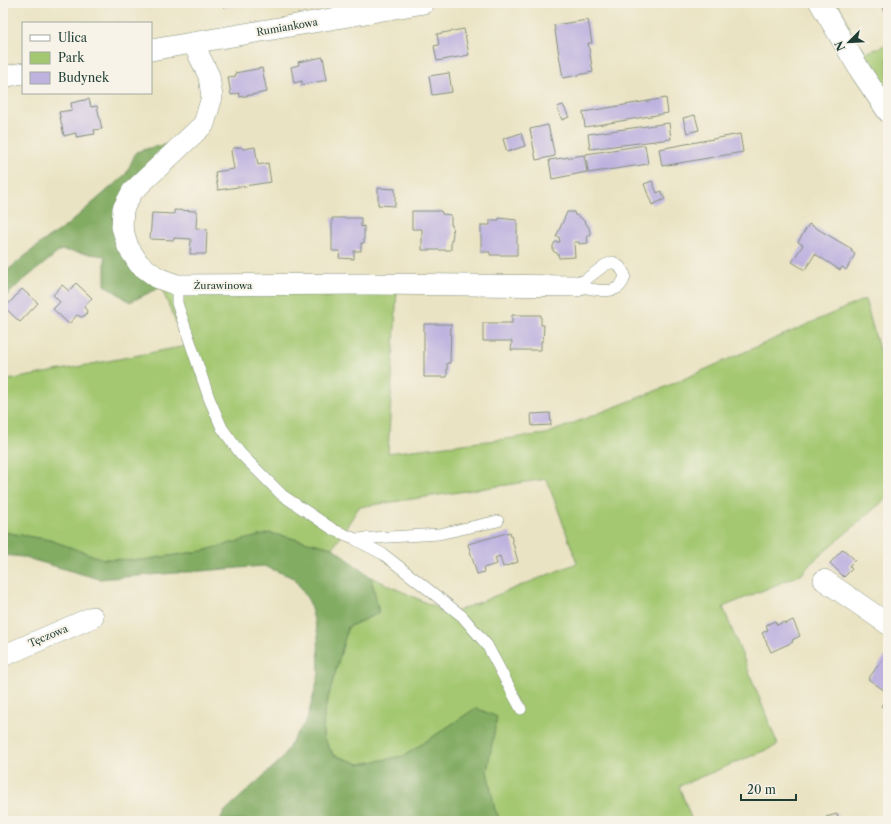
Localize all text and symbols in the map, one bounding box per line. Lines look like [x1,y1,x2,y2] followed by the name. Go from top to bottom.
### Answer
[255,15,319,39] street label: Rumiankowa
[22,22,152,94] legend
[829,22,869,62] north arrow
[58,30,88,45] text: Ulica
[831,38,848,53] text: N
[58,50,85,65] text: Park
[58,70,110,85] text: Budynek
[194,279,253,292] street label: Żurawinowa
[26,622,70,650] street label: Tęczowa
[741,776,796,802] scale bar
[747,782,776,797] text: 20 m

